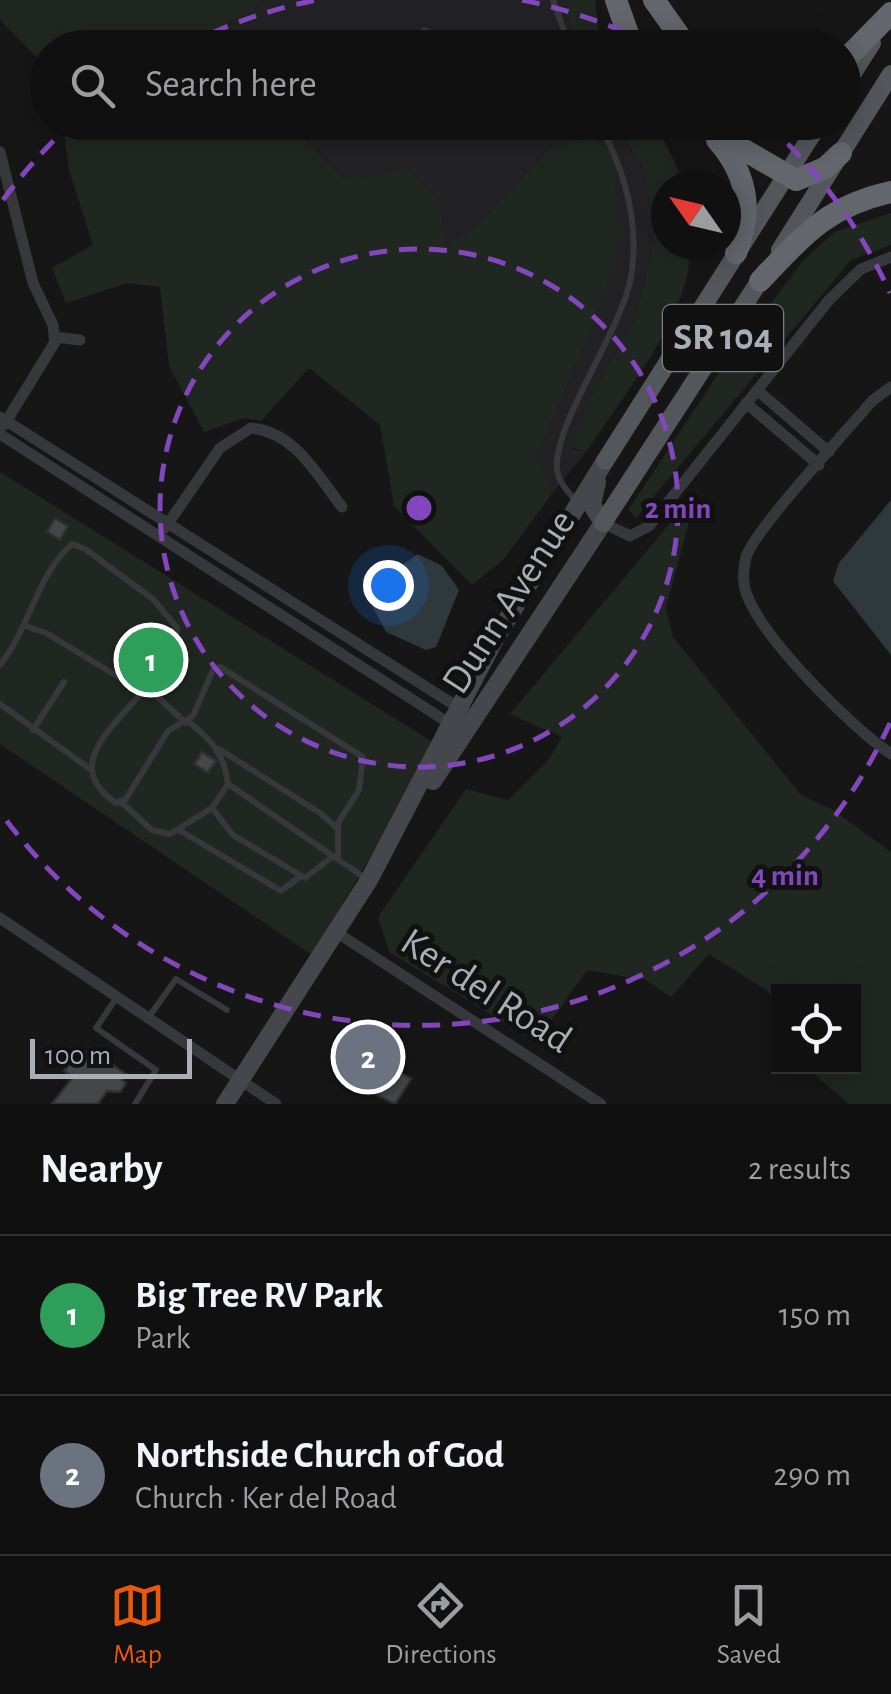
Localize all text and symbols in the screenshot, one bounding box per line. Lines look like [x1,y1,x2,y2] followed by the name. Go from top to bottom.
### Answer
[30,30,861,140] search box
[65,58,120,113] icon: search
[145,66,317,104] text: Search here
[651,170,741,260] north arrow
[663,305,783,371] road number: SR 104
[401,490,437,526] centre of rings
[645,494,711,524] text: 2 min
[435,503,583,701] street label: Dunn Avenue
[363,560,414,611] your location
[118,622,184,698] pin: 1
[751,861,819,891] text: 4 min
[394,921,578,1061] street label: Ker del Road
[771,984,861,1074] map controls
[771,984,861,1074] button: locate
[336,1020,400,1094] pin: 2
[30,1034,192,1078] scale bar
[45,1042,111,1070] text: 100 m
[40,1148,163,1190] text: Nearby
[748,1153,851,1185] text: 2 results
[135,1277,383,1315] text: Big Tree RV Park
[67,1299,78,1331] text: 1
[779,1299,851,1331] text: 150 m
[135,1322,190,1354] text: Park
[135,1437,504,1475] text: Northside Church of God
[65,1459,80,1491] text: 2
[774,1459,851,1491] text: 290 m
[135,1482,397,1514] text: Church · Ker del Road
[110,1578,165,1672] tab: Map
[385,1578,497,1672] tab: Directions
[717,1578,781,1672] tab: Saved

